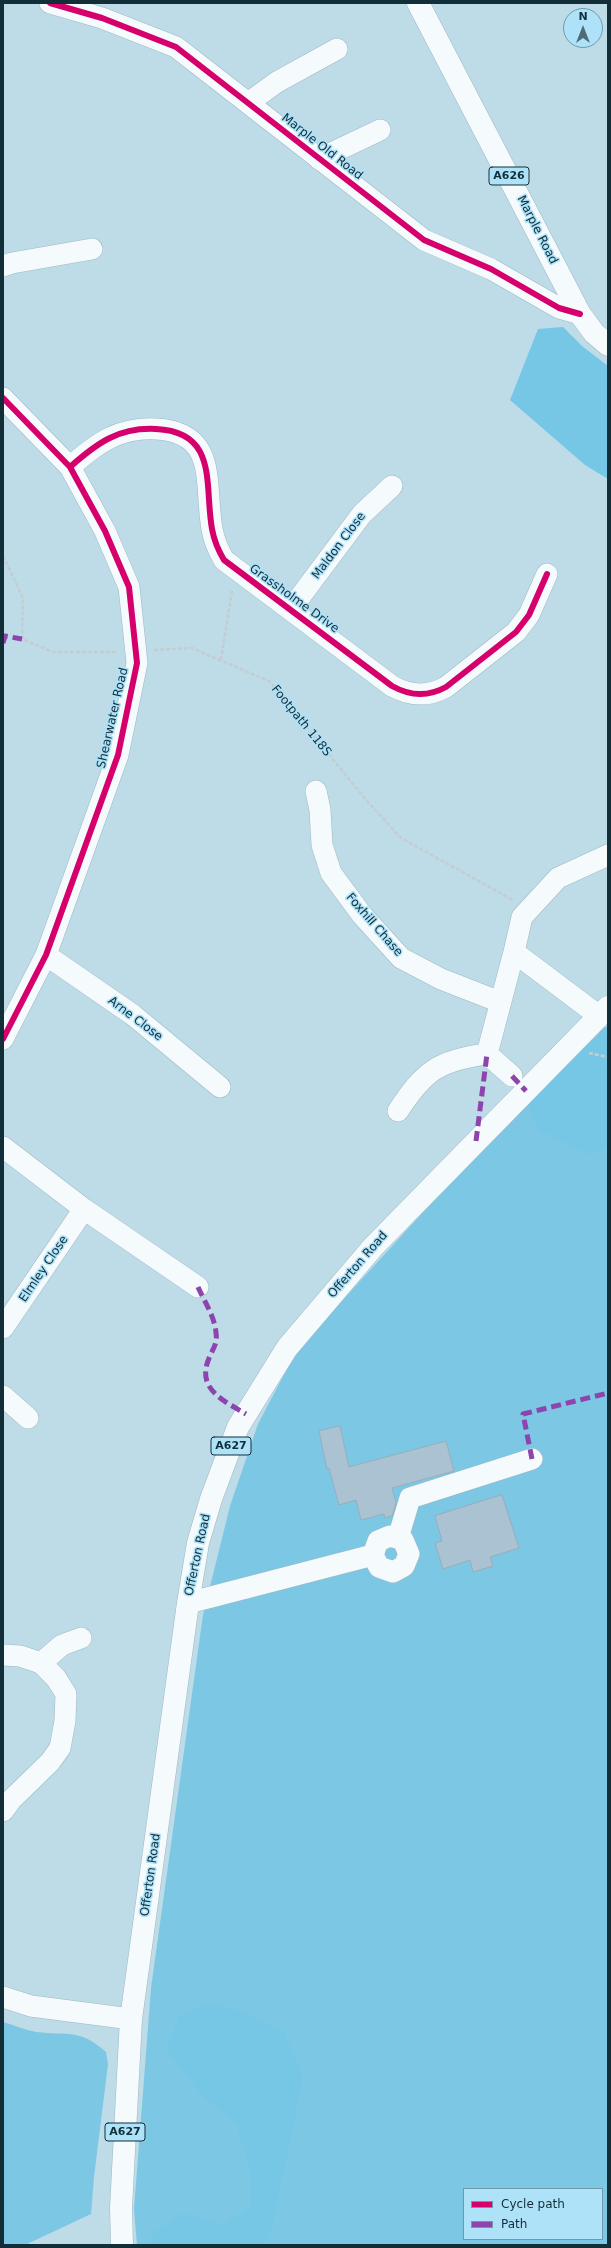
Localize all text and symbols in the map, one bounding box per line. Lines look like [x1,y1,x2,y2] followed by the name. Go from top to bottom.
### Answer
[563,8,603,48] north arrow
[578,10,588,23] text: N
[279,111,365,183] street label: Marple Old Road
[489,167,529,185] road number: A626
[514,193,560,267] street label: Marple Road
[309,510,369,582] street label: Maldon Close
[246,562,342,636] street label: Grassholme Drive
[94,666,132,770] street label: Shearwater Road
[268,682,334,760] street label: Footpath 118S
[343,890,405,960] street label: Foxhill Chase
[105,994,165,1044] street label: Arne Close
[325,1229,391,1301] street label: Offerton Road
[17,1233,71,1305] street label: Elmley Close
[211,1437,251,1455] road number: A627
[182,1513,214,1597] street label: Offerton Road
[138,1833,164,1917] street label: Offerton Road
[105,2123,145,2141] road number: A627
[463,2188,603,2240] legend
[501,2197,565,2211] text: Cycle path
[501,2217,527,2231] text: Path

